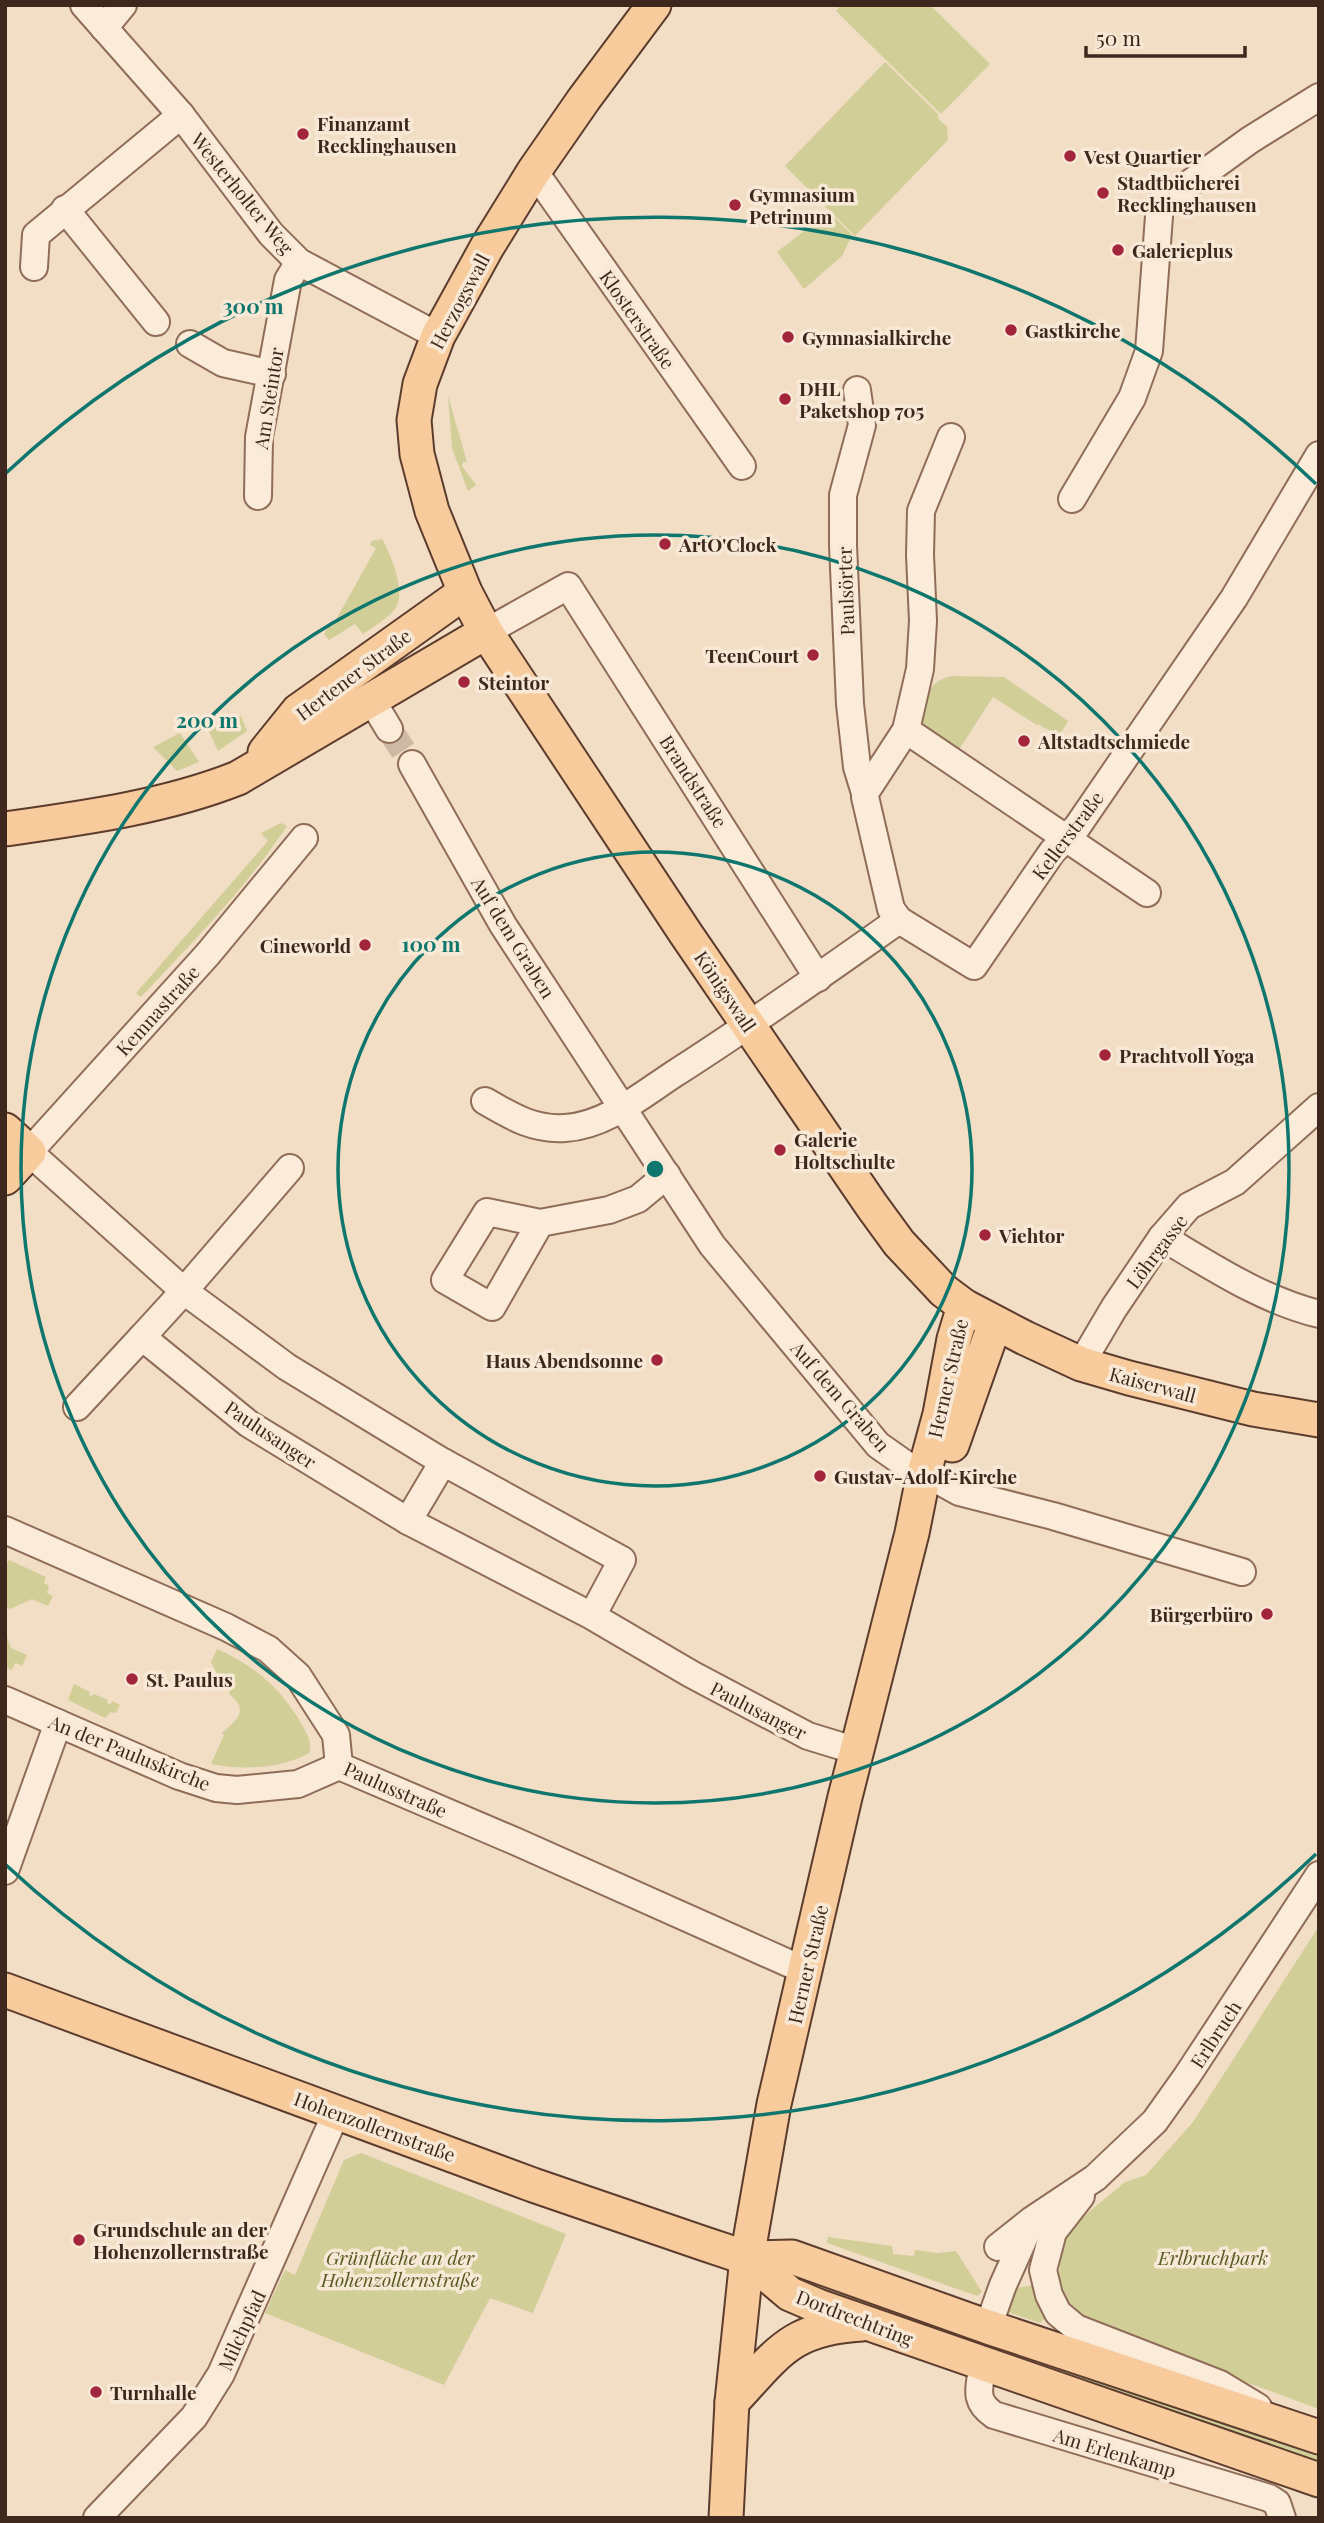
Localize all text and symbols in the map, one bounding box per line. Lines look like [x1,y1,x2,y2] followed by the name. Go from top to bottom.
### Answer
[1086,14,1245,58] scale bar
[1096,23,1142,51] text: 50 m
[317,110,457,158] place label: Finanzamt Recklinghausen
[185,126,300,259] street label: Westerholter Weg
[295,126,311,142] marker: Finanzamt Recklinghausen
[1083,143,1201,169] place label: Vest Quartier
[1062,148,1078,164] marker: Vest Quartier
[1117,169,1257,217] place label: Stadtbücherei Recklinghausen
[749,181,855,229] place label: Gymnasium Petrinum
[1095,185,1111,201] marker: Stadtbücherei Recklinghausen
[727,197,743,213] marker: Gymnasium Petrinum
[1132,237,1233,263] place label: Galerieplus
[1110,242,1126,258] marker: Galerieplus
[423,248,495,353] street label: Herzogswall
[594,264,682,374] street label: Klosterstraße
[222,291,284,319] text: 300 m
[1025,317,1121,343] place label: Gastkirche
[1003,322,1019,338] marker: Gastkirche
[802,324,951,350] place label: Gymnasialkirche
[780,329,796,345] marker: Gymnasialkirche
[247,345,289,452] street label: Am Steintor
[799,375,925,423] place label: DHL Paketshop 705
[777,391,793,407] marker: DHL Paketshop 705
[678,531,777,557] place label: ArtO'Clock
[657,536,673,552] marker: ArtO'Clock
[830,545,860,636] street label: Paulsörter
[290,622,416,726] street label: Hertener Straße
[705,642,799,668] place label: TeenCourt
[805,647,821,663] marker: TeenCourt
[478,669,549,695] place label: Steintor
[456,674,472,690] marker: Steintor
[176,705,238,733] text: 200 m
[1037,728,1190,754] place label: Altstadtschmiede
[654,730,734,832] street label: Brandstraße
[1016,733,1032,749] marker: Altstadtschmiede
[1025,785,1109,885] street label: Kellerstraße
[466,870,562,1003] street label: Auf dem Graben
[401,929,461,957] text: 100 m
[260,932,352,958] place label: Cineworld
[357,937,373,953] marker: Cineworld
[689,945,763,1037] street label: Königswall
[109,959,205,1061] street label: Kemnastraße
[1119,1042,1254,1068] place label: Prachtvoll Yoga
[1097,1047,1113,1063] marker: Prachtvoll Yoga
[794,1126,895,1174] place label: Galerie Holtschulte
[772,1142,788,1158] marker: Galerie Holtschulte
[643,1157,667,1181] centre of rings
[1119,1208,1193,1294] street label: Löhrgasse
[998,1222,1065,1248] place label: Viehtor
[977,1227,993,1243] marker: Viehtor
[921,1316,973,1440] street label: Herner Straße
[785,1334,897,1457] street label: Auf dem Graben
[485,1347,643,1373] place label: Haus Abendsonne
[649,1352,665,1368] marker: Haus Abendsonne
[1107,1360,1200,1408] street label: Kaiserwall
[220,1394,322,1474] street label: Paulusanger
[834,1463,1017,1489] place label: Gustav-Adolf-Kirche
[812,1468,828,1484] marker: Gustav-Adolf-Kirche
[1150,1601,1253,1627] place label: Bürgerbüro
[1259,1606,1275,1622] marker: Bürgerbüro
[146,1666,233,1692] place label: St. Paulus
[124,1671,140,1687] marker: St. Paulus
[706,1675,812,1746] street label: Paulusanger
[44,1707,215,1796] street label: An der Pauluskirche
[340,1755,452,1823] street label: Paulusstraße
[781,1902,833,2026] street label: Herner Straße
[1183,1995,1247,2073] street label: Erlbruch
[291,2085,459,2167] street label: Hohenzollernstraße
[93,2216,269,2264] place label: Grundschule an der Hohenzollernstraße
[71,2232,87,2248] marker: Grundschule an der Hohenzollernstraße
[320,2244,479,2292] park label: Grünfläche an der Hohenzollernstraße
[1157,2244,1268,2270] park label: Erlbruchpark
[793,2283,917,2351] street label: Dordrechtring
[211,2286,271,2374] street label: Milchpfad
[110,2379,197,2405] place label: Turnhalle
[88,2384,104,2400] marker: Turnhalle
[1049,2421,1180,2483] street label: Am Erlenkamp

